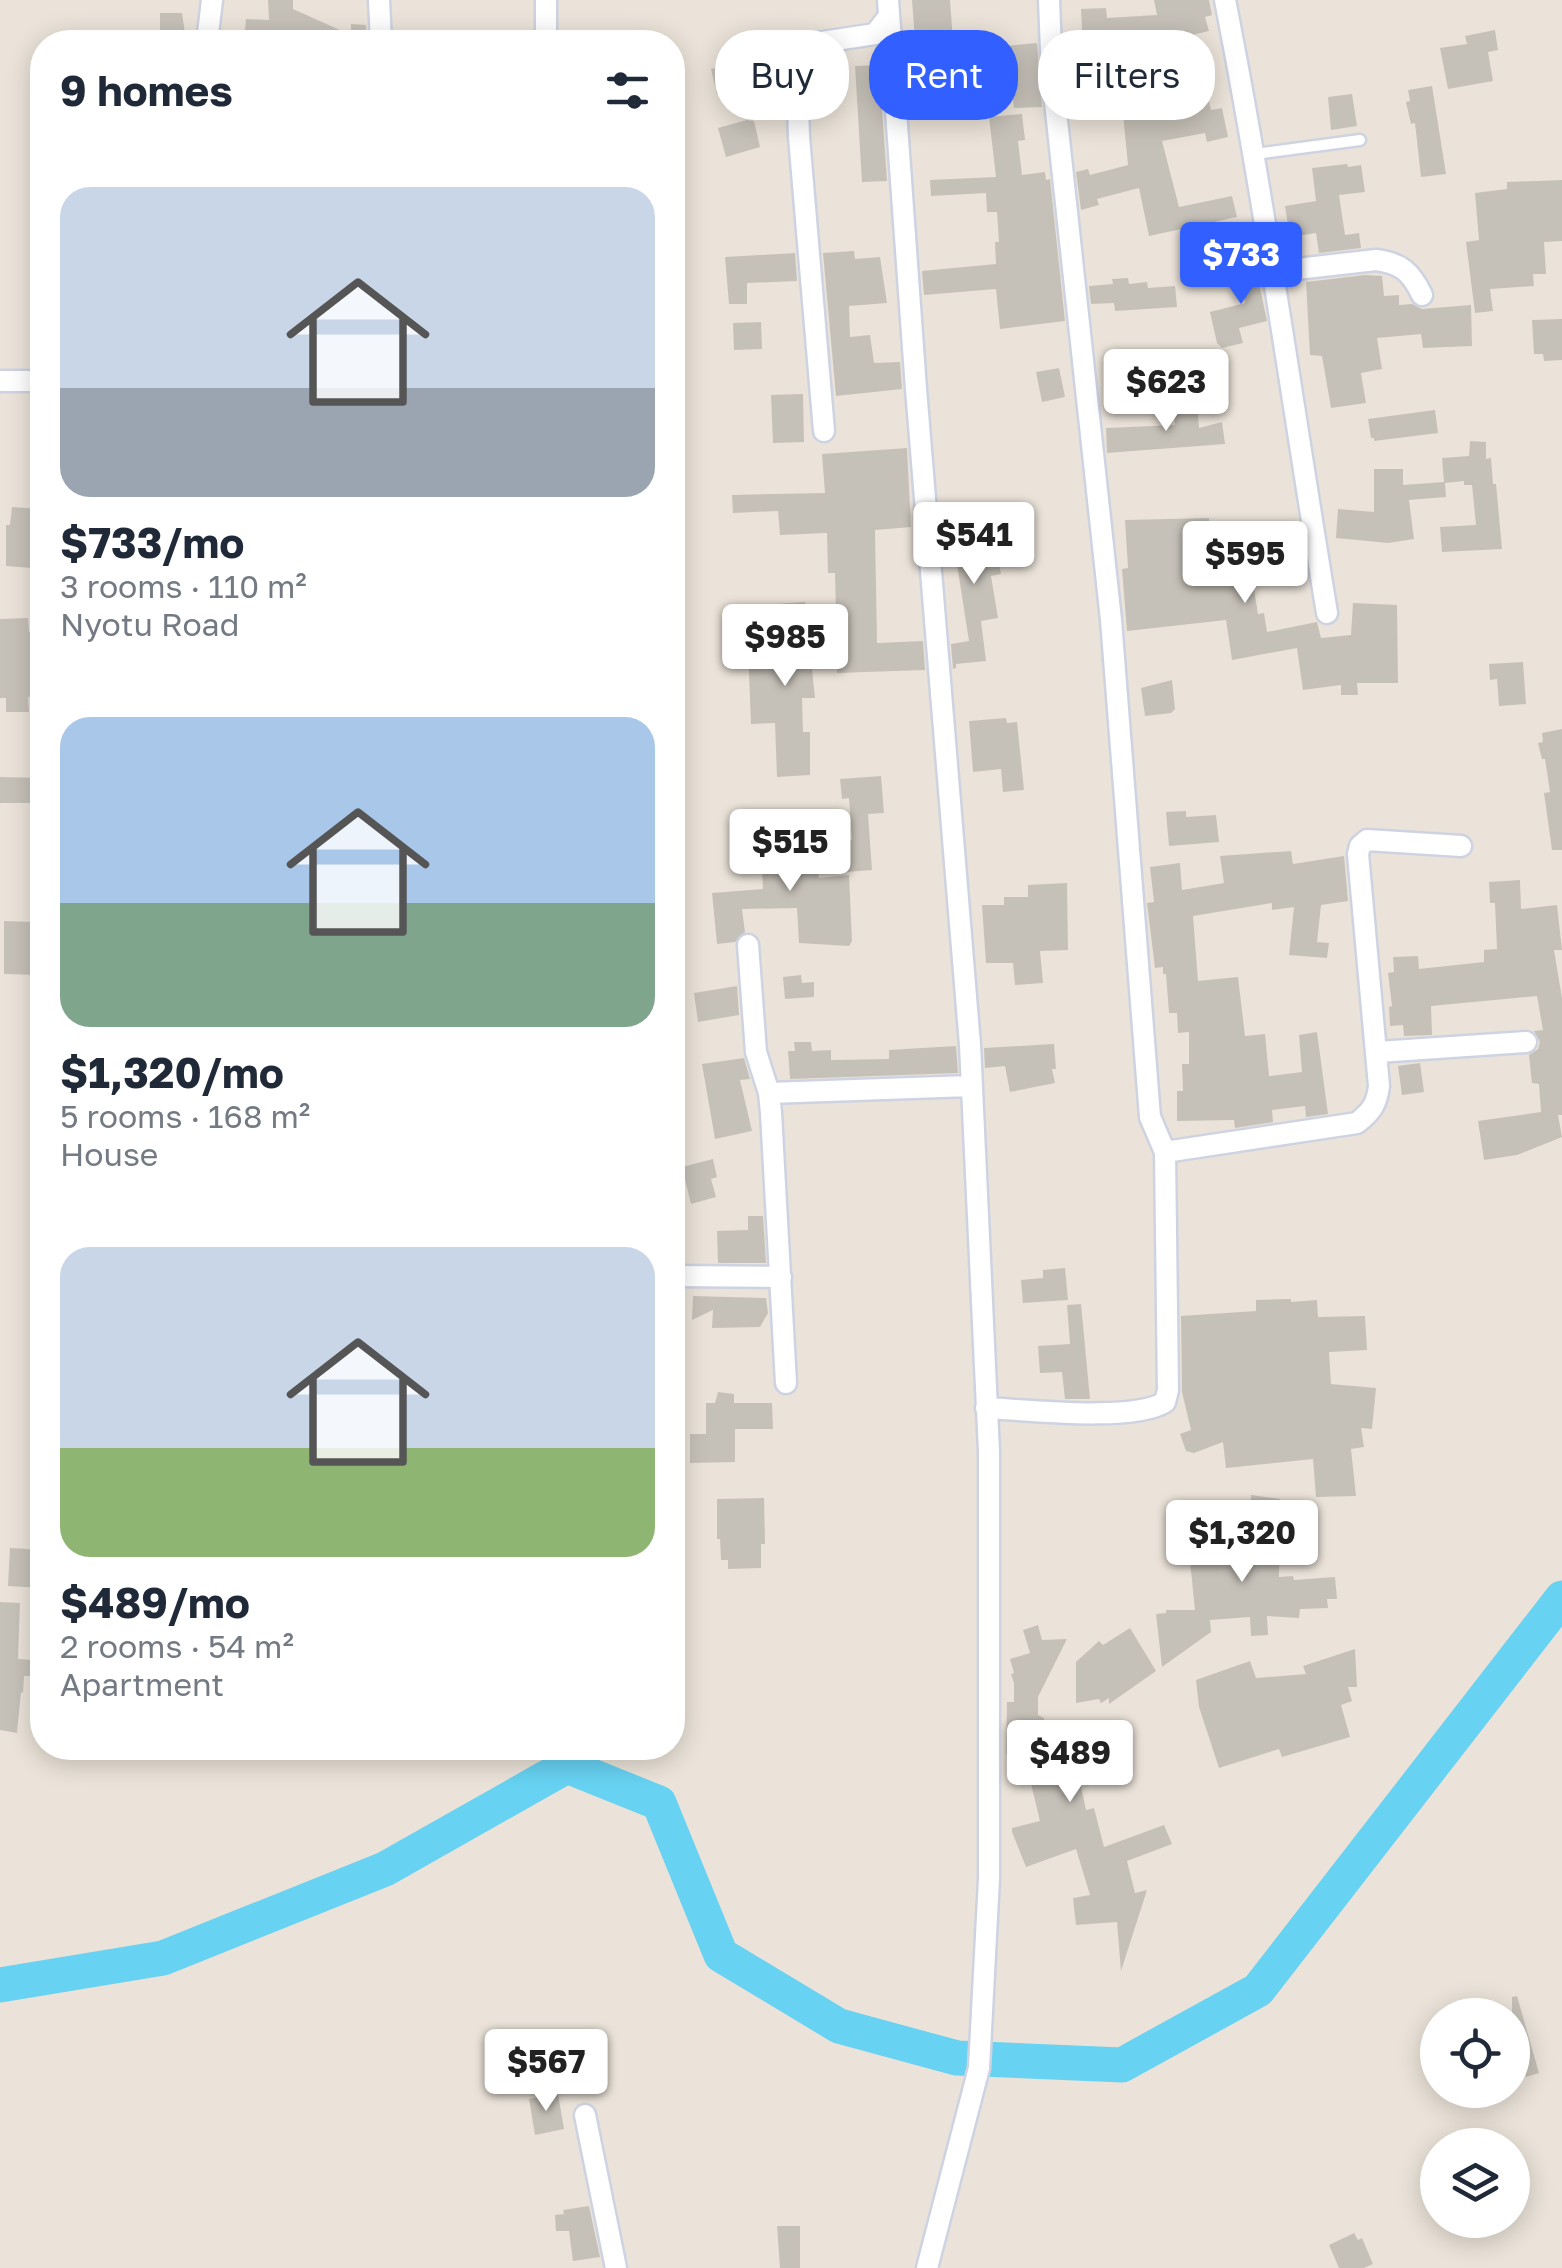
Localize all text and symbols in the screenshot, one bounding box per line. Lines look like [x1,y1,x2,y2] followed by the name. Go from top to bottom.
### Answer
[715,30,849,120] chip: Buy
[869,30,1018,120] chip: Rent
[1038,30,1215,120] chip: Filters
[600,63,655,118] icon: filters
[60,65,233,115] text: 9 homes
[1182,222,1300,307] pin: $733
[1202,235,1280,273] text: $733
[268,252,448,432] icon: home
[1107,349,1225,434] pin: $623
[1126,362,1206,400] text: $623
[915,502,1033,587] pin: $541
[935,515,1013,553] text: $541
[60,517,244,567] text: $733/mo
[1186,521,1304,606] pin: $595
[1205,534,1285,572] text: $595
[60,567,307,605] text: 3 rooms · 110 m²
[726,604,844,689] pin: $985
[60,605,239,643] text: Nyotu Road
[744,617,826,655] text: $985
[268,782,448,962] icon: home
[731,809,849,894] pin: $515
[752,822,828,860] text: $515
[60,1047,284,1097] text: $1,320/mo
[60,1097,310,1135] text: 5 rooms · 168 m²
[60,1135,158,1173] text: House
[268,1312,448,1492] icon: home
[1161,1500,1323,1585] pin: $1,320
[1188,1513,1296,1551] text: $1,320
[60,1577,250,1627] text: $489/mo
[60,1627,294,1665] text: 2 rooms · 54 m²
[60,1665,224,1703] text: Apartment
[1011,1720,1129,1805] pin: $489
[1029,1733,1111,1771] text: $489
[1420,1998,1530,2238] map controls
[1420,1998,1530,2108] button: locate
[487,2029,605,2114] pin: $567
[507,2042,585,2080] text: $567
[1420,2128,1530,2238] button: layers

